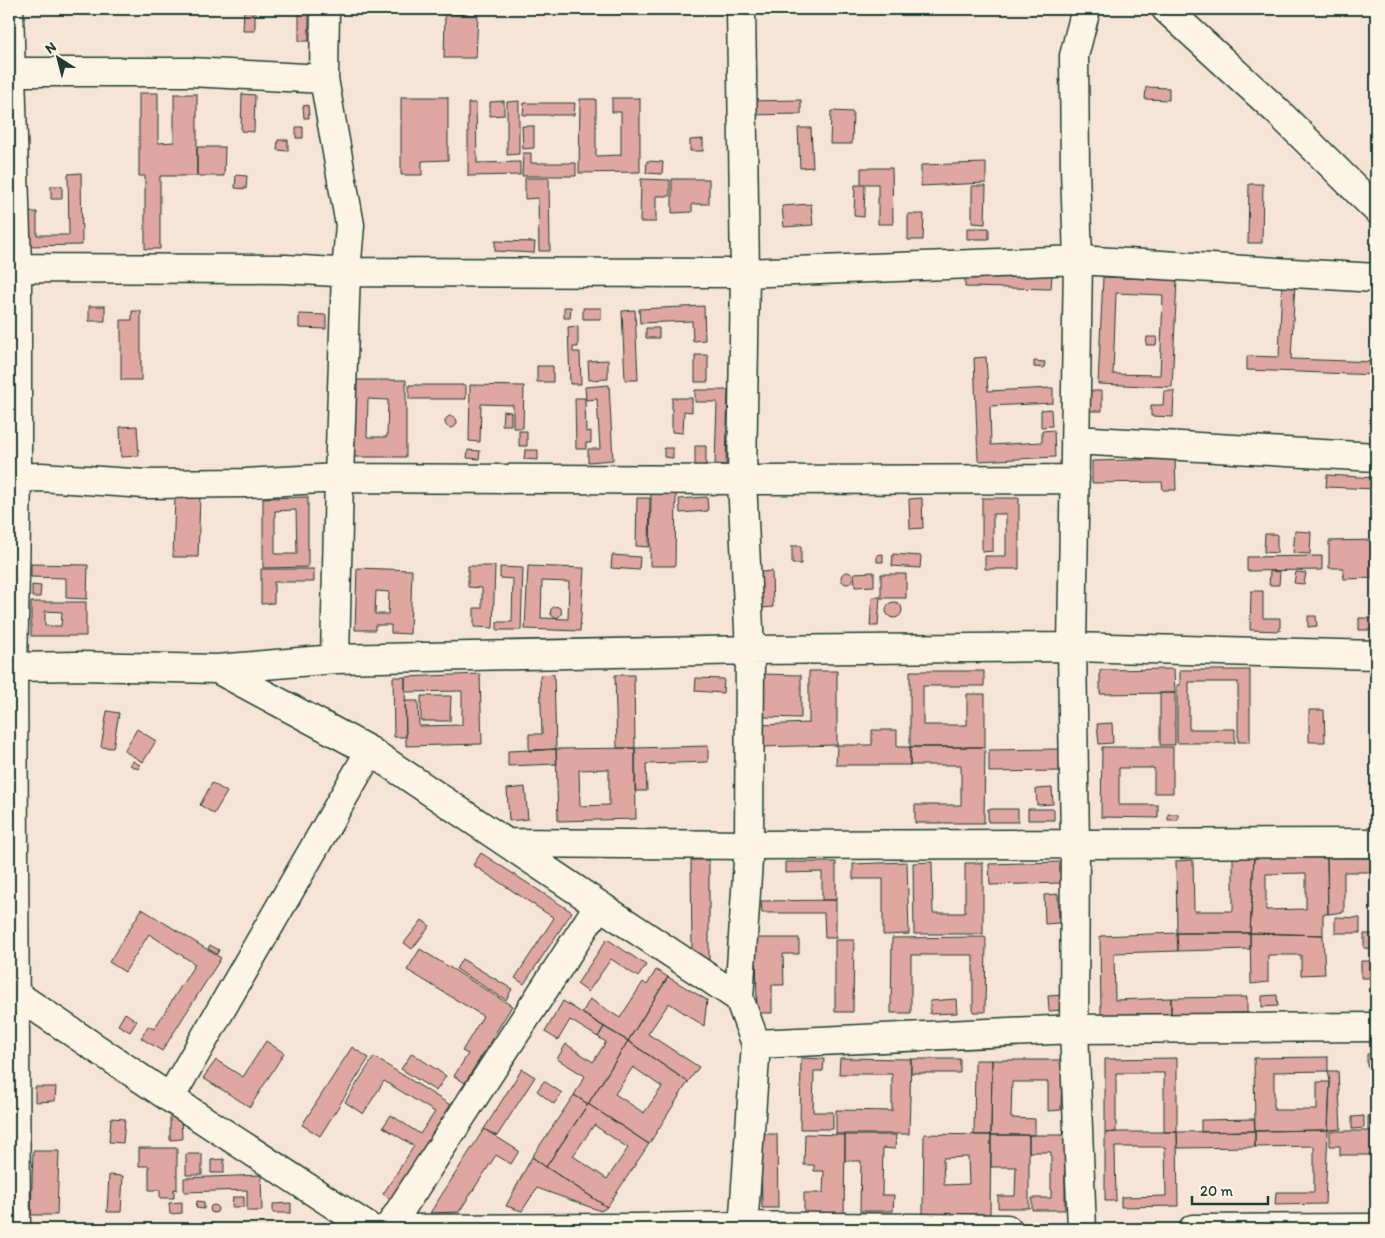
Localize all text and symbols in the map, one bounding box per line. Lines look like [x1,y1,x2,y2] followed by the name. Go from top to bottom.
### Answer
[32,32,82,82] north arrow
[42,38,59,58] text: N
[1192,1173,1269,1205] scale bar
[1200,1182,1234,1200] text: 20 m

